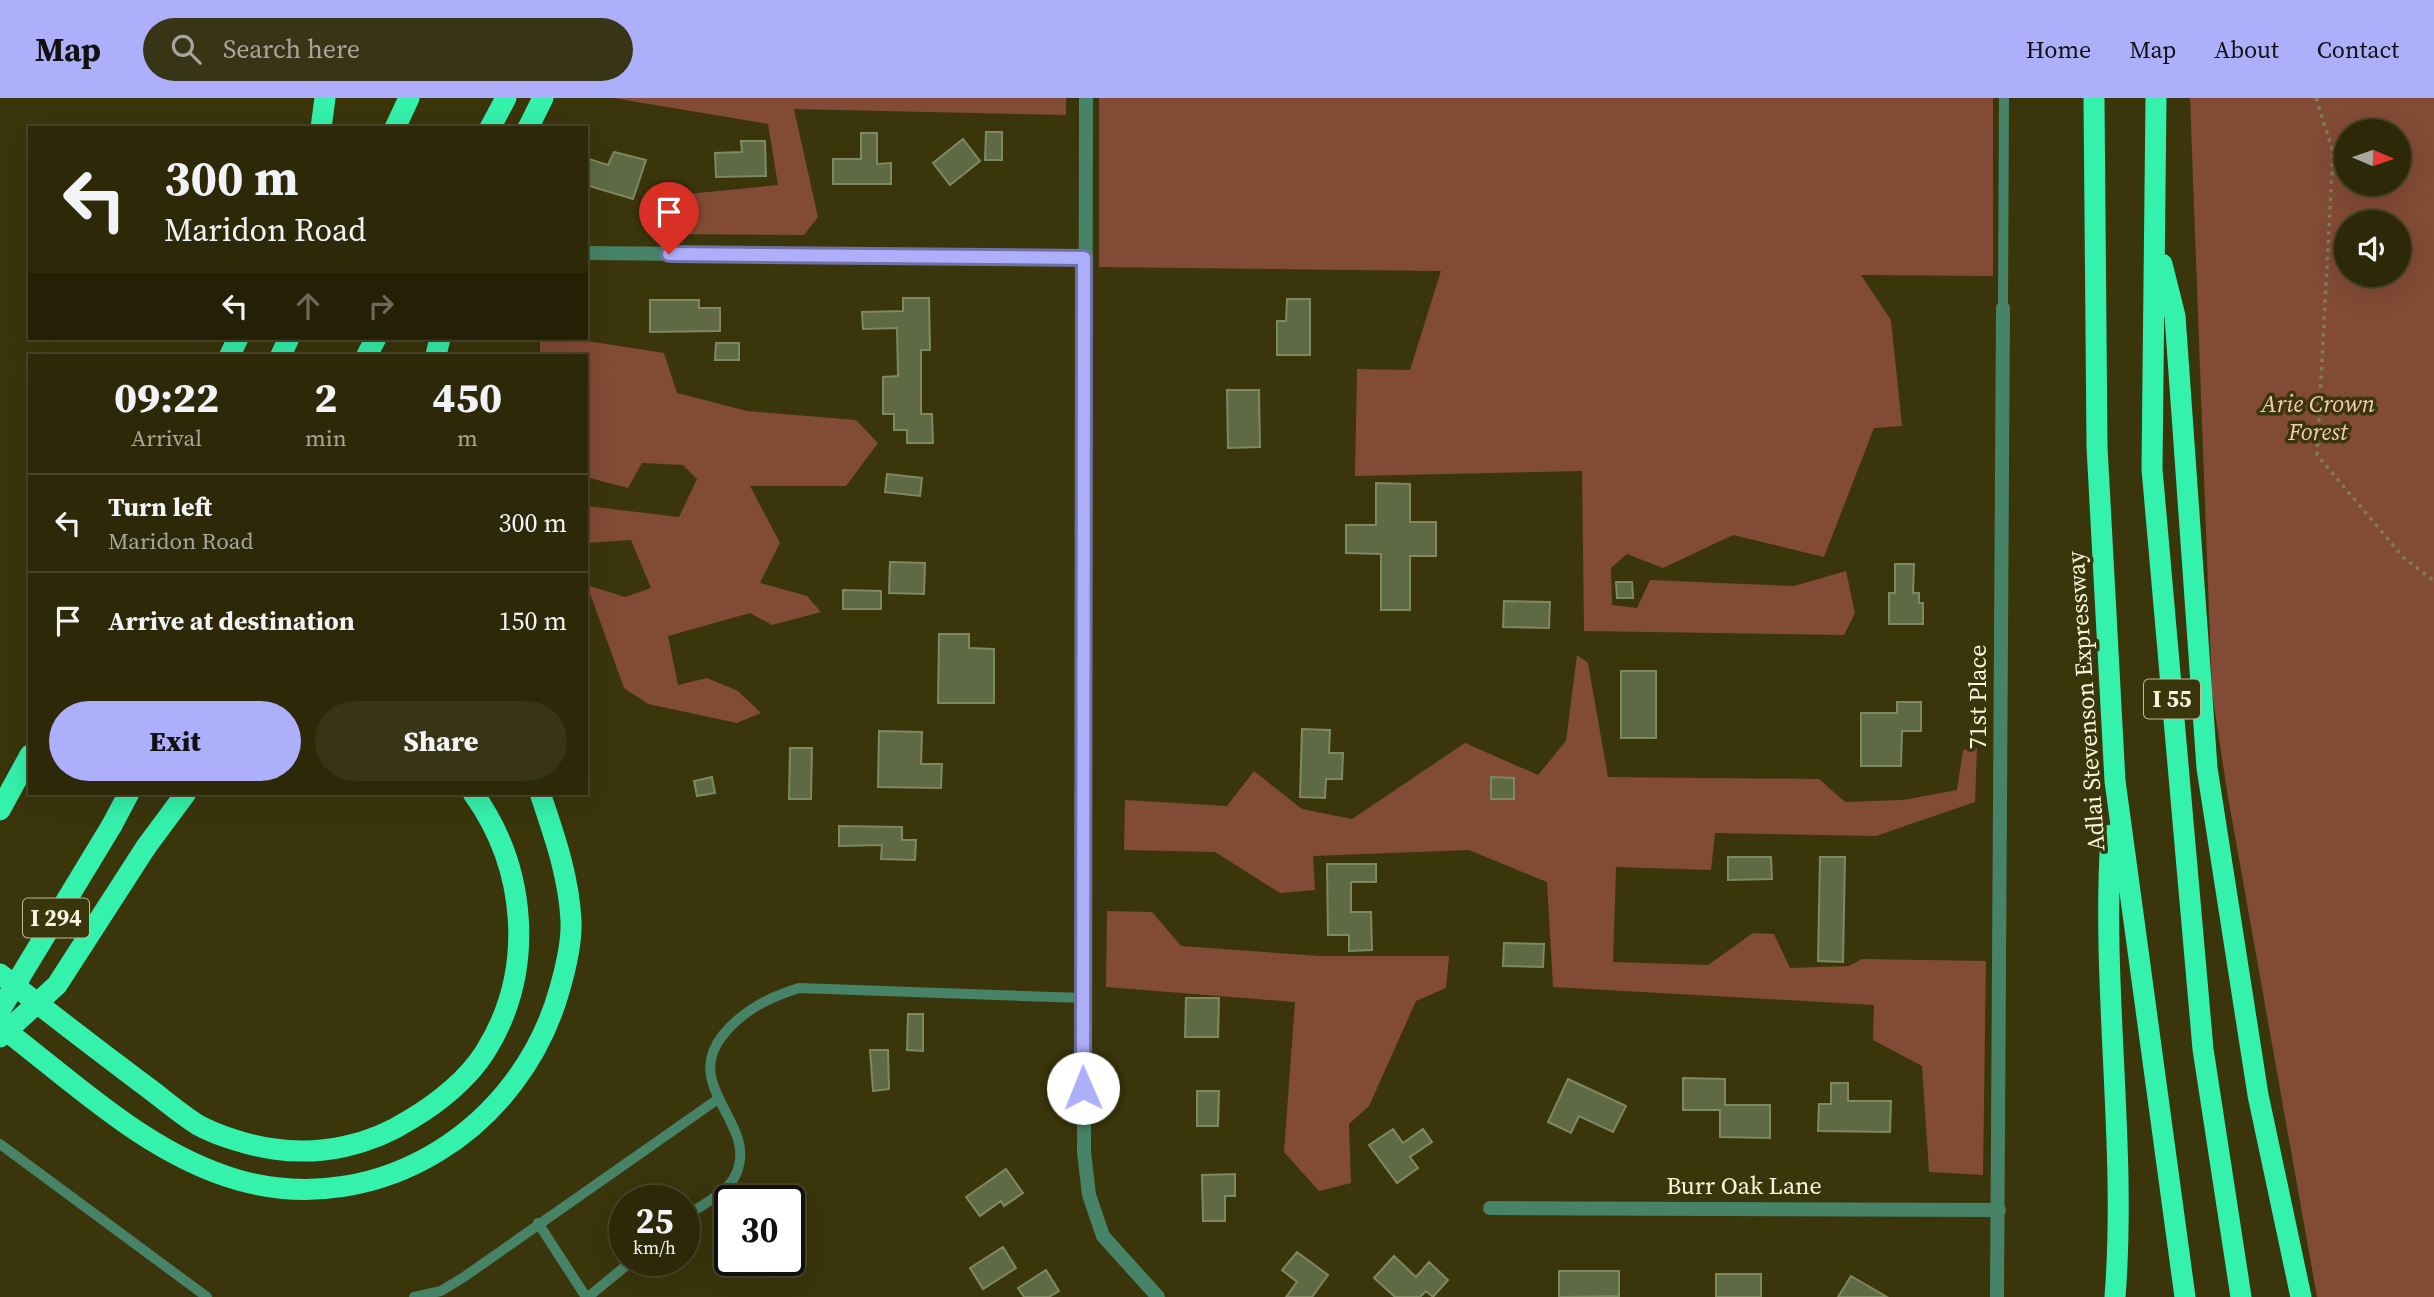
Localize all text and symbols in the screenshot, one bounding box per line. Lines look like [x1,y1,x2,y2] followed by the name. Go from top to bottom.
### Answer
[143,18,633,81] search box
[35,27,101,72] text: Map
[167,30,205,68] icon: search
[223,31,360,67] text: Search here
[2026,33,2091,66] text: Home
[2129,33,2176,66] text: Map
[2214,33,2279,66] text: About
[2317,33,2399,66] text: Contact
[2334,119,2412,196] north arrow
[2334,119,2411,287] map controls
[164,144,299,211] text: 300 m
[49,154,140,245] icon: left
[639,182,699,254] pin
[650,193,688,231] icon: arrive
[164,208,367,252] text: Maridon Road
[2334,210,2411,287] button: sound
[216,287,254,325] icon: left
[289,287,327,325] icon: ahead
[362,287,400,325] icon: right
[114,368,219,426] text: 09:22
[314,368,337,426] text: 2
[433,368,502,426] text: 450
[2259,387,2375,448] park label: Arie Crown Forest
[131,422,202,454] text: Arrival
[305,422,347,454] text: min
[457,422,478,454] text: m
[108,489,212,525] text: Turn left
[49,504,87,542] icon: left
[499,505,567,541] text: 300 m
[108,525,254,557] text: Maridon Road
[2059,549,2112,852] street label: Adlai Stevenson Expressway
[49,602,87,640] icon: arrive
[108,603,355,639] text: Arrive at destination
[499,603,567,639] text: 150 m
[1961,644,1994,750] street label: 71st Place
[2144,680,2200,719] road number: I 55
[49,701,301,781] button: Exit
[315,701,567,781] button: Share
[23,898,89,938] road number: I 294
[1046,1051,1120,1125] position arrow
[1666,1169,1822,1202] street label: Burr Oak Lane
[714,1185,805,1276] speed limit sign: 30
[636,1197,673,1245] text: 25
[633,1235,676,1260] text: km/h

